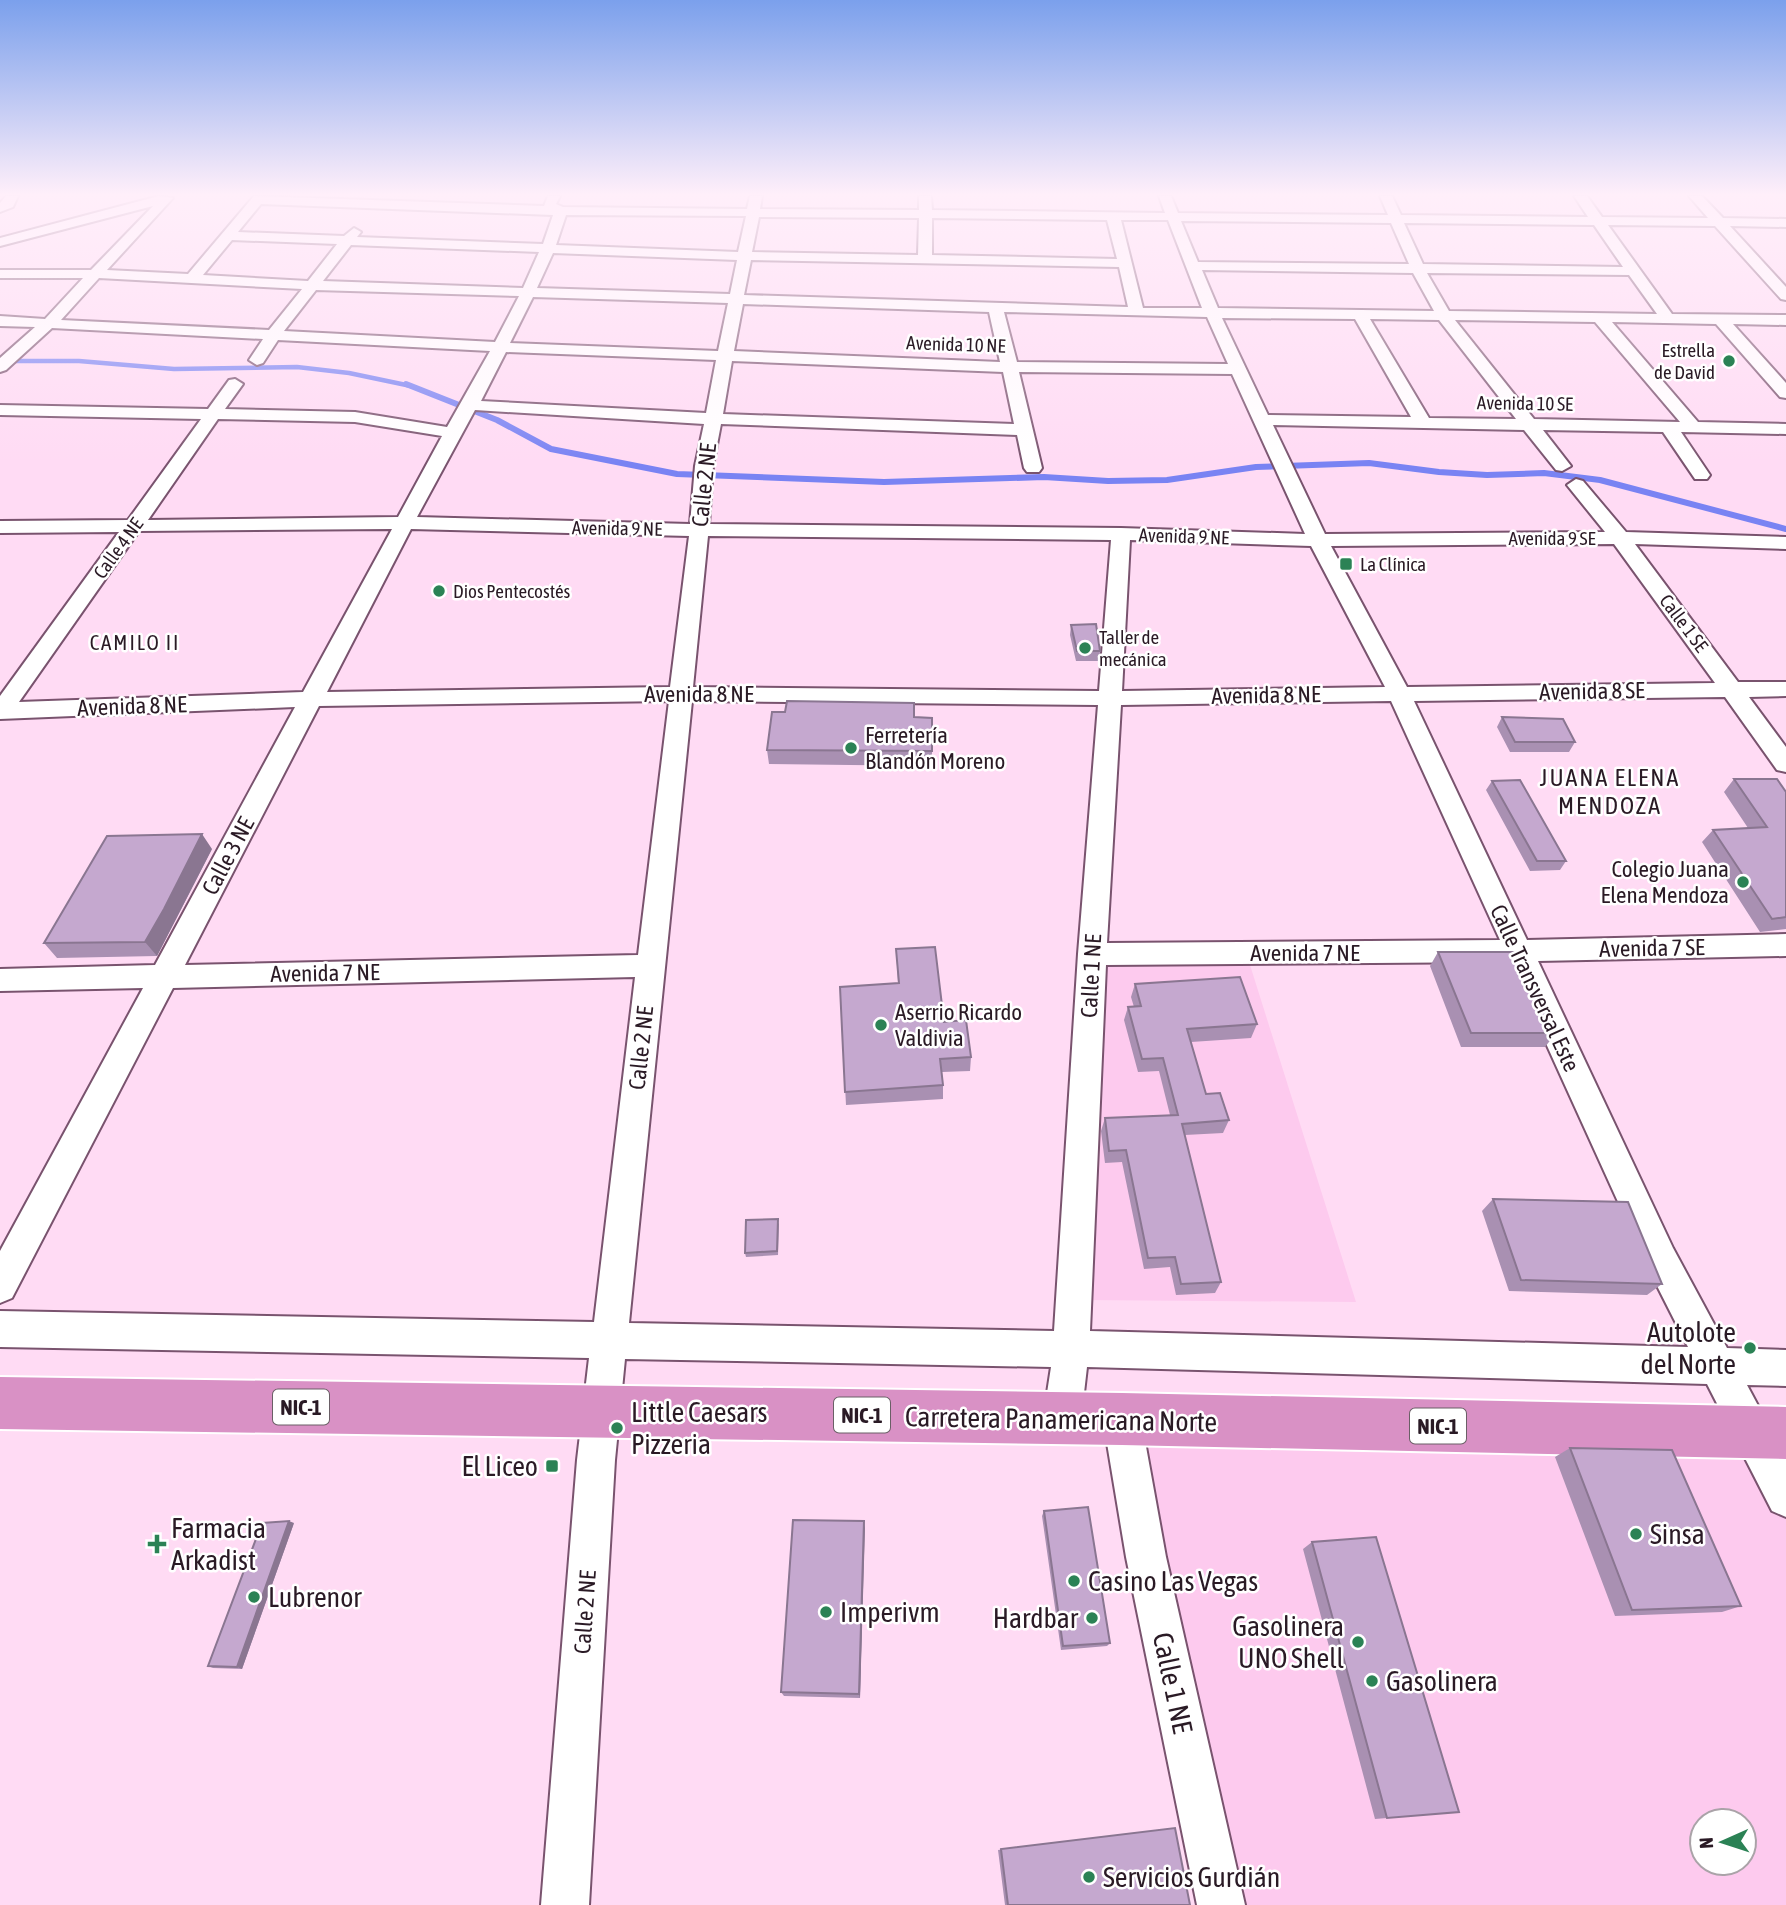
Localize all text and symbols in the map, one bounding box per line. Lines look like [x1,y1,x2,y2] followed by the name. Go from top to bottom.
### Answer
[906,331,1006,357] street label: Avenida 10 NE
[1654,339,1715,383] place label: Estrella de David
[1721,353,1737,369] marker: Estrella de David
[1477,391,1573,415] street label: Avenida 10 SE
[687,442,721,528] street label: Calle 2 NE
[89,513,147,583] street label: Calle 4 NE
[572,516,662,540] street label: Avenida 9 NE
[1138,523,1230,549] street label: Avenida 9 NE
[1508,527,1596,549] street label: Avenida 9 SE
[1360,553,1426,575] place label: La Clínica
[1338,556,1354,572] marker: La Clínica
[453,580,571,602] place label: Dios Pentecostés
[431,583,447,599] marker: Dios Pentecostés
[1655,590,1713,656] street label: Calle 1 SE
[1099,626,1167,670] place label: Taller de mecánica
[90,630,180,654] district label: CAMILO II
[1077,640,1093,656] marker: Taller de mecánica
[1539,677,1645,705] street label: Avenida 8 SE
[644,681,754,707] street label: Avenida 8 NE
[1211,681,1321,709] street label: Avenida 8 NE
[77,691,187,721] street label: Avenida 8 NE
[865,722,1005,774] place label: Ferretería Blandón Moreno
[843,740,859,756] marker: Ferretería Blandón Moreno
[1540,764,1680,819] district label: JUANA ELENA MENDOZA
[197,813,259,899] street label: Calle 3 NE
[1600,856,1729,908] place label: Colegio Juana Elena Mendoza
[1735,874,1751,890] marker: Colegio Juana Elena Mendoza
[1485,901,1585,1075] street label: Calle Transversal Este
[1076,933,1106,1019] street label: Calle 1 NE
[1599,934,1705,962] street label: Avenida 7 SE
[1250,940,1360,966] street label: Avenida 7 NE
[270,959,380,987] street label: Avenida 7 NE
[895,999,1022,1051] place label: Aserrio Ricardo Valdivia
[624,1005,658,1091] street label: Calle 2 NE
[873,1017,889,1033] marker: Aserrio Ricardo Valdivia
[1641,1316,1736,1380] place label: Autolote del Norte
[1742,1340,1758,1356] marker: Autolote del Norte
[273,1390,329,1424] road number: NIC-1
[631,1396,767,1460] place label: Little Caesars Pizzeria
[834,1398,890,1432] road number: NIC-1
[905,1400,1217,1438] street label: Carretera Panamericana Norte
[1410,1408,1466,1444] road number: NIC-1
[609,1420,625,1436] marker: Little Caesars Pizzeria
[461,1450,538,1482] place label: El Liceo
[544,1458,560,1474] marker: El Liceo
[171,1512,266,1576] place label: Farmacia Arkadist
[1650,1518,1705,1550] place label: Sinsa
[1628,1526,1644,1542] marker: Sinsa
[149,1536,165,1552] marker: Farmacia Arkadist
[1088,1565,1258,1597] place label: Casino Las Vegas
[569,1569,601,1655] street label: Calle 2 NE
[1066,1573,1082,1589] marker: Casino Las Vegas
[268,1581,362,1613] place label: Lubrenor
[246,1589,262,1605] marker: Lubrenor
[840,1596,940,1628] place label: Imperivm
[993,1602,1079,1634] place label: Hardbar
[818,1604,834,1620] marker: Imperivm
[1084,1610,1100,1626] marker: Hardbar
[1232,1610,1345,1674] place label: Gasolinera UNO Shell
[1147,1630,1199,1736] street label: Calle 1 NE
[1350,1634,1366,1650] marker: Gasolinera UNO Shell
[1386,1665,1498,1697] place label: Gasolinera
[1364,1673,1380,1689] marker: Gasolinera
[1688,1807,1758,1877] north arrow
[1695,1837,1717,1849] text: N
[1103,1861,1280,1893] place label: Servicios Gurdián
[1081,1869,1097,1885] marker: Servicios Gurdián

